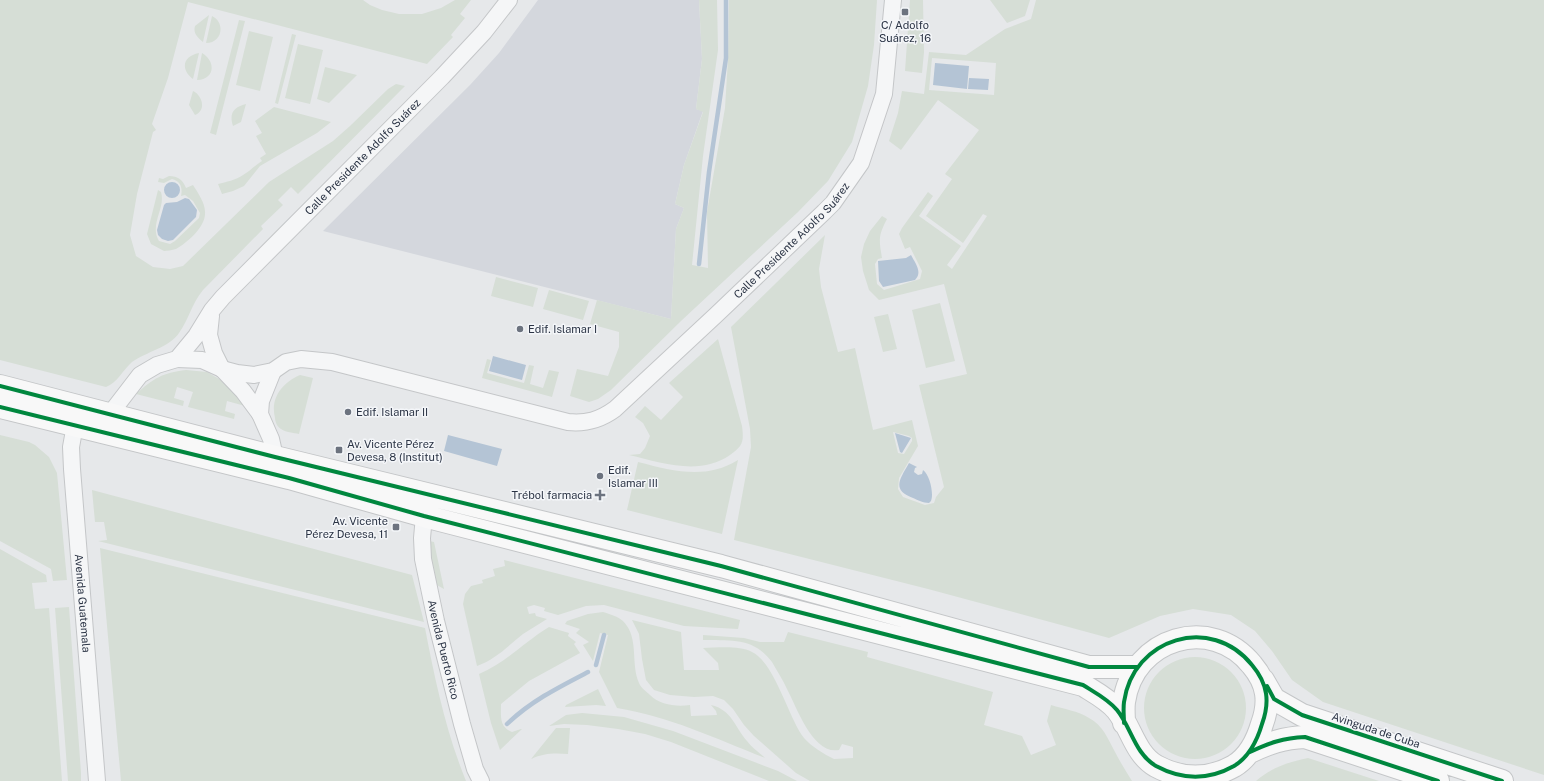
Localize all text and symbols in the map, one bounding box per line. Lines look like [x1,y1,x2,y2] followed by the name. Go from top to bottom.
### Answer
[900,7,910,17] marker: C/ Adolfo Suárez, 16
[879,19,931,44] place label: C/ Adolfo Suárez, 16
[302,96,423,217] street label: Calle Presidente Adolfo Suárez
[731,180,851,301] street label: Calle Presidente Adolfo Suárez
[528,323,597,335] place label: Edif. Islamar I
[515,324,525,334] marker: Edif. Islamar I
[356,406,428,418] place label: Edif. Islamar II
[343,407,353,417] marker: Edif. Islamar II
[347,438,443,463] place label: Av. Vicente Pérez Devesa, 8 (Institut)
[334,445,344,455] marker: Av. Vicente Pérez Devesa, 8 (Institut)
[608,464,658,489] place label: Edif. Islamar III
[595,471,605,481] marker: Edif. Islamar III
[512,489,592,501] place label: Trébol farmacia
[595,490,605,500] marker: Trébol farmacia
[305,515,388,540] place label: Av. Vicente Pérez Devesa, 11
[391,522,401,532] marker: Av. Vicente Pérez Devesa, 11
[73,553,93,653] street label: Avenida Guatemala
[426,599,462,701] street label: Avenida Puerto Rico
[1330,710,1422,750] street label: Avinguda de Cuba

